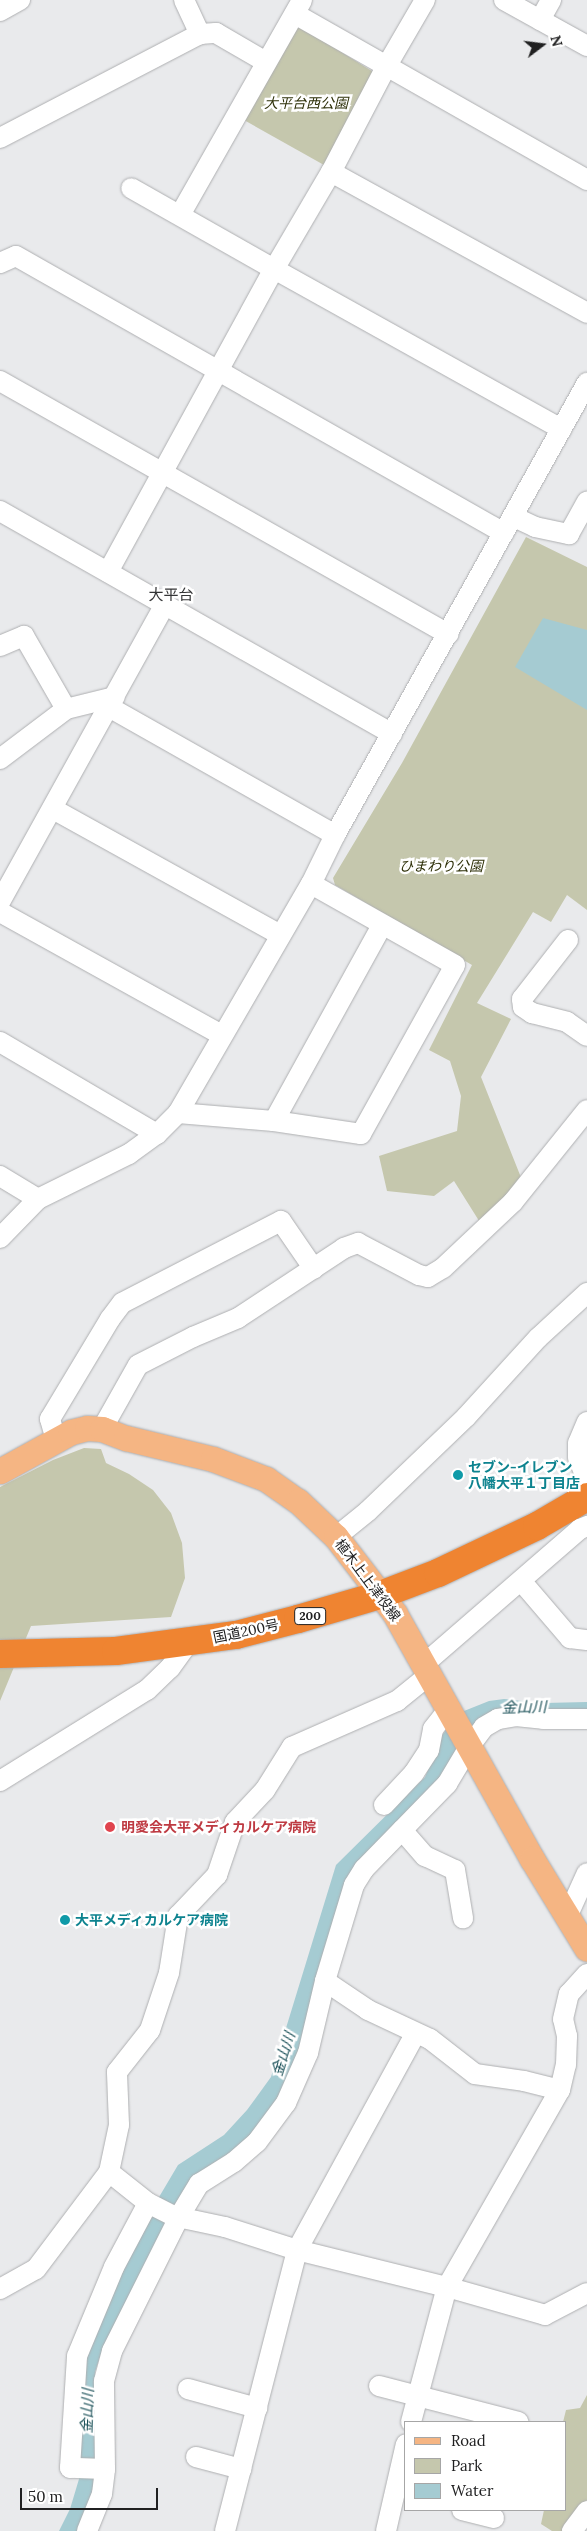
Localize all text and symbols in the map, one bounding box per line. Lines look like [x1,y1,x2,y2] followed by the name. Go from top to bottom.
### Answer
[517,20,567,70] north arrow
[546,34,567,49] text: N
[264,95,348,111] park label: 大平台西公園
[149,586,193,604] district label: 大平台
[399,858,483,874] park label: ひまわり公園
[468,1459,580,1491] place label: セブン-イレブン 八幡大平１丁目店
[452,1469,464,1481] marker: セブン-イレブン 八幡大平１丁目店
[332,1536,404,1624] street label: 植木上上津役線
[294,1606,326,1625] road number: 200
[212,1616,280,1646] street label: 国道200号
[501,1698,547,1716] water label: 金山川
[121,1819,317,1835] place label: 明愛会大平メディカルケア病院
[103,1820,117,1834] marker: 明愛会大平メディカルケア病院
[75,1912,229,1928] place label: 大平メディカルケア病院
[59,1914,71,1926] marker: 大平メディカルケア病院
[267,2030,299,2078] water label: 金山川
[77,2388,97,2434] water label: 金山川
[404,2421,567,2511] legend
[451,2431,486,2450] text: Road
[451,2456,482,2475] text: Park
[22,2478,160,2510] scale bar
[451,2481,493,2500] text: Water
[28,2487,63,2506] text: 50 m

